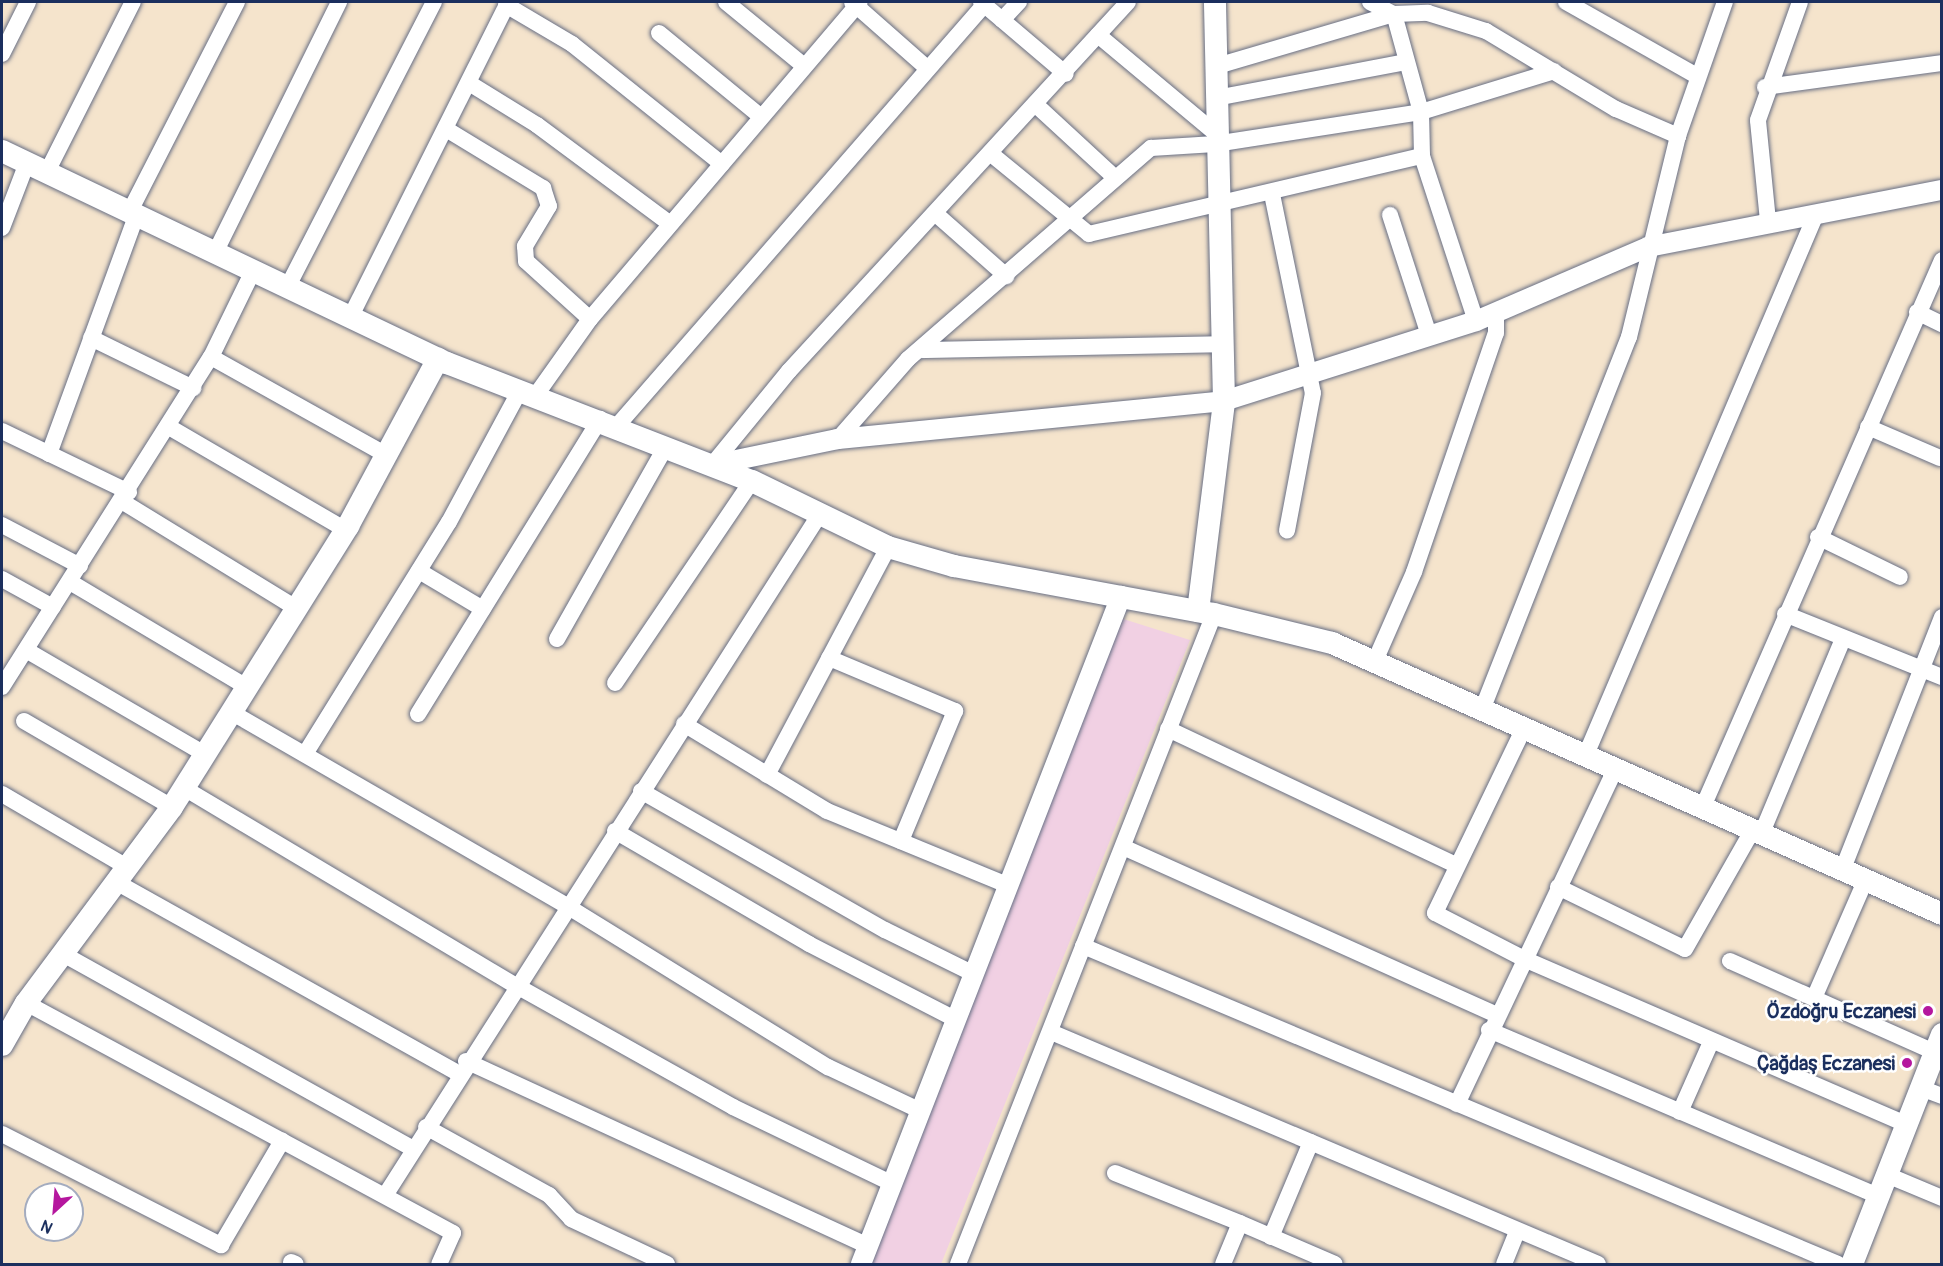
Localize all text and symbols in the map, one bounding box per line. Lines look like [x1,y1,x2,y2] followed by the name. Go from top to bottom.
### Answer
[1767,999,1916,1023] place label: Özdoğru Eczanesi
[1921,1004,1935,1018] marker: Özdoğru Eczanesi
[1757,1051,1895,1075] place label: Çağdaş Eczanesi
[1900,1056,1914,1070] marker: Çağdaş Eczanesi
[24,1182,84,1242] north arrow
[38,1215,56,1238] text: N

